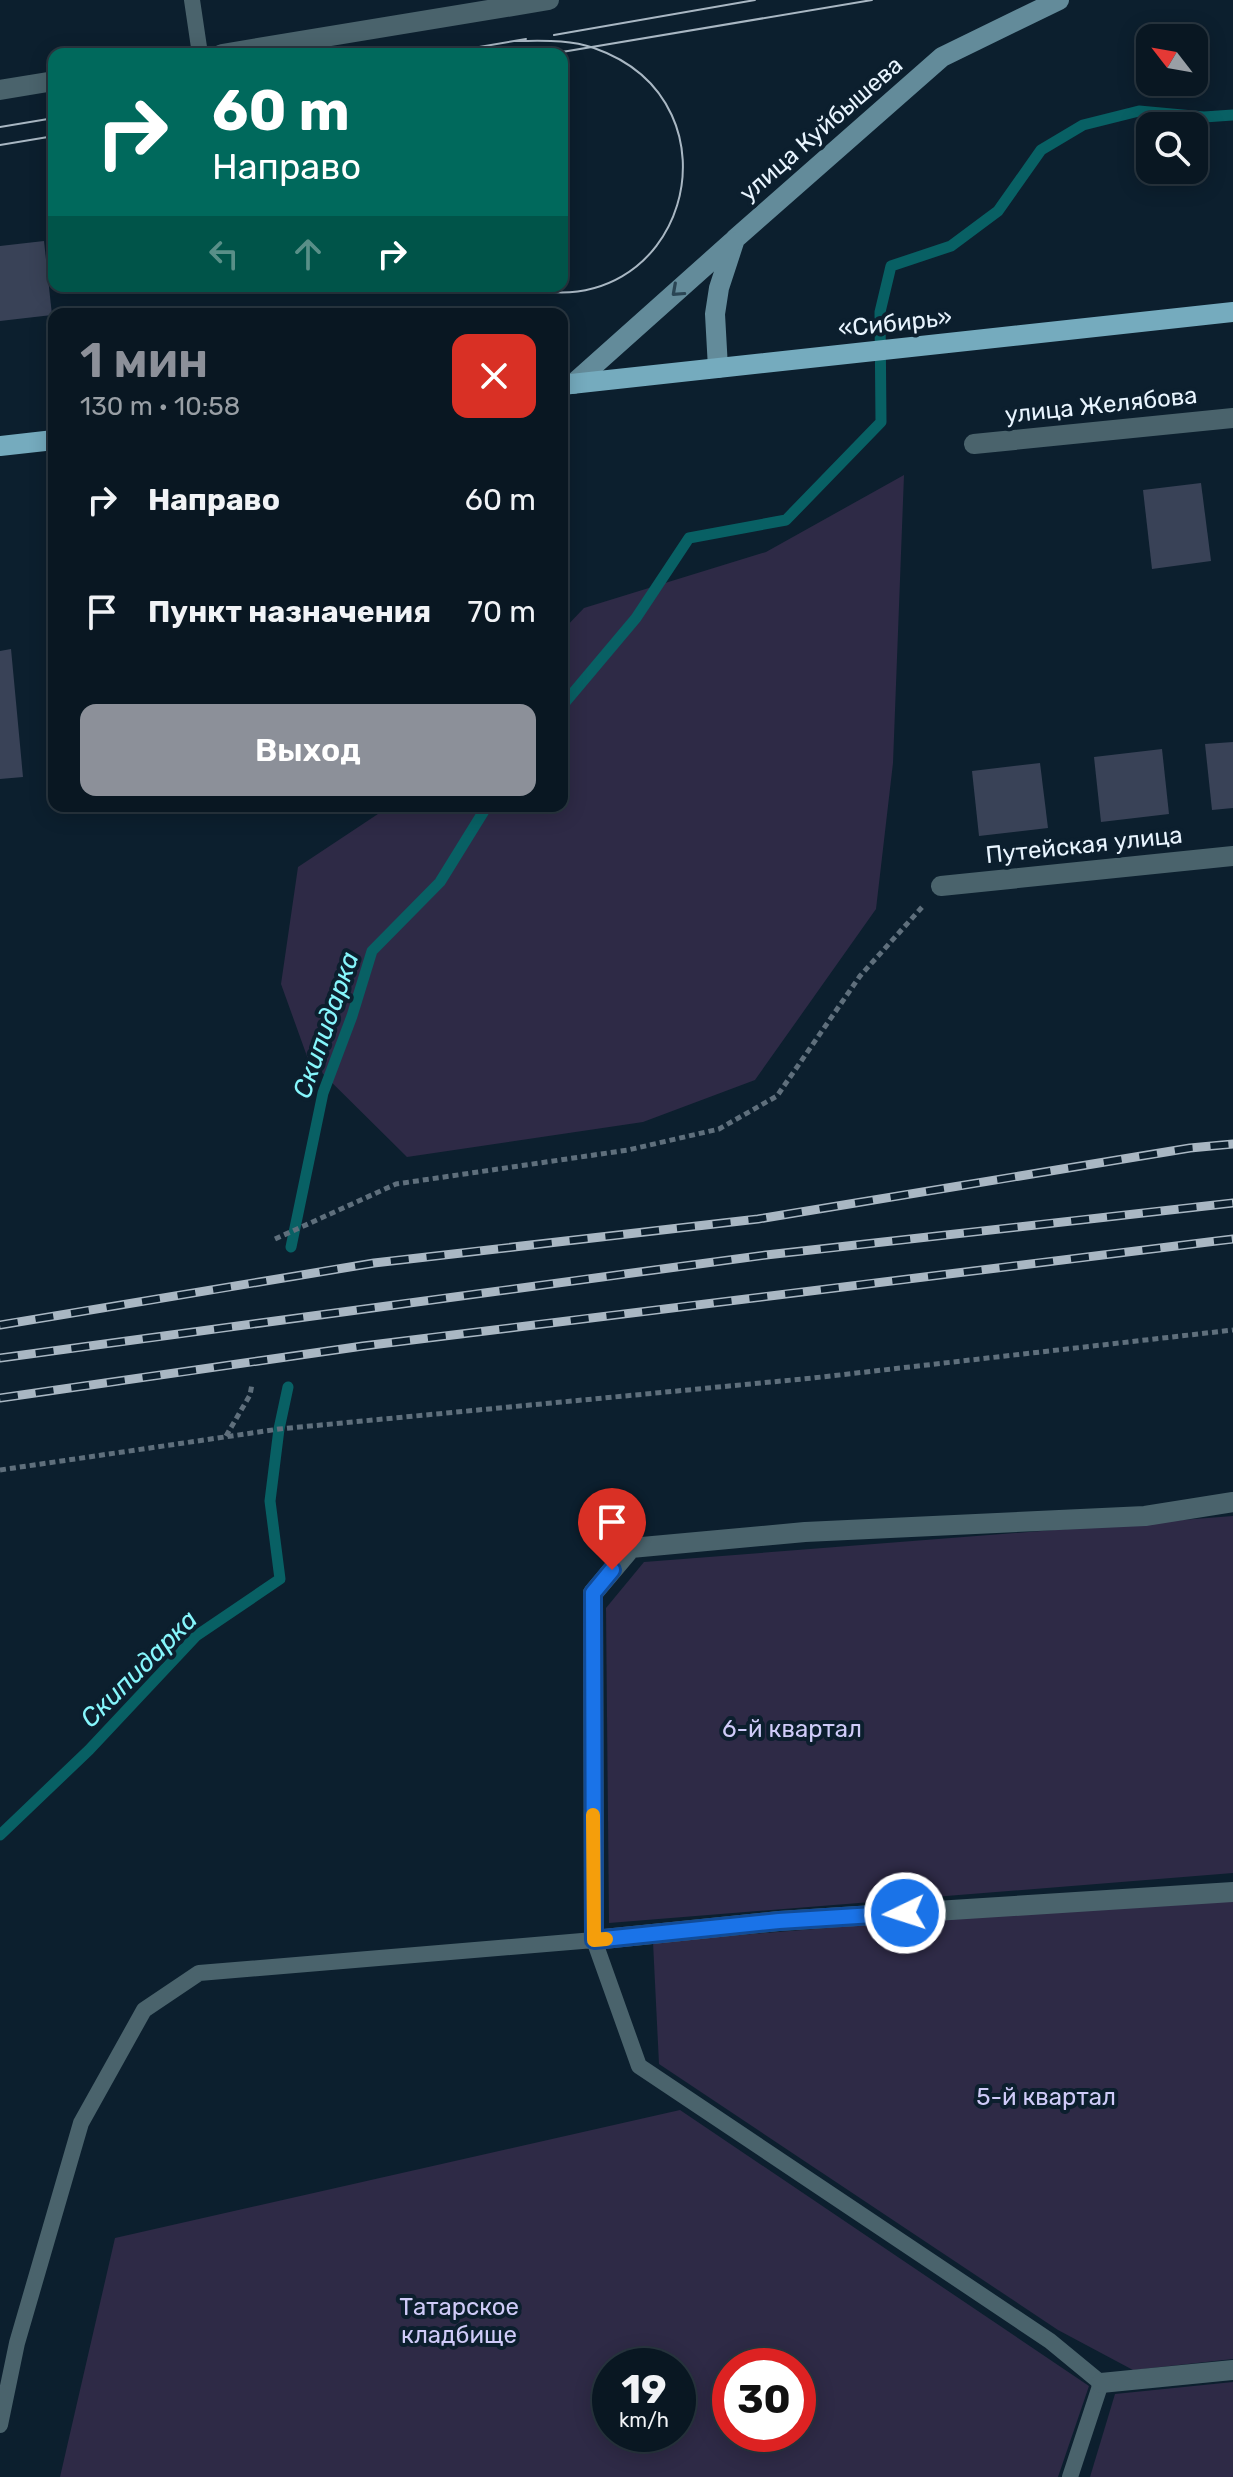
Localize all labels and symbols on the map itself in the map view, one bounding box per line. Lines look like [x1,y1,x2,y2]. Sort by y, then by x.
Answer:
north arrow [1136,24,1208,96]
street label: улица Куйбышева [734,51,908,207]
one-way arrow [671,282,686,296]
street label: «Сибирь» [837,303,953,343]
street label: улица Желябова [1003,381,1199,429]
street label: Путейская улица [984,821,1184,869]
water label: Скипидарка [286,948,366,1102]
pin [578,1488,646,1570]
water label: Скипидарка [74,1604,204,1734]
park label: 6-й квартал [722,1715,862,1743]
position arrow [863,1871,947,1955]
park label: 5-й квартал [976,2083,1116,2111]
park label: Татарское кладбище [399,2293,519,2349]
speed limit sign: 30 [712,2348,816,2452]

